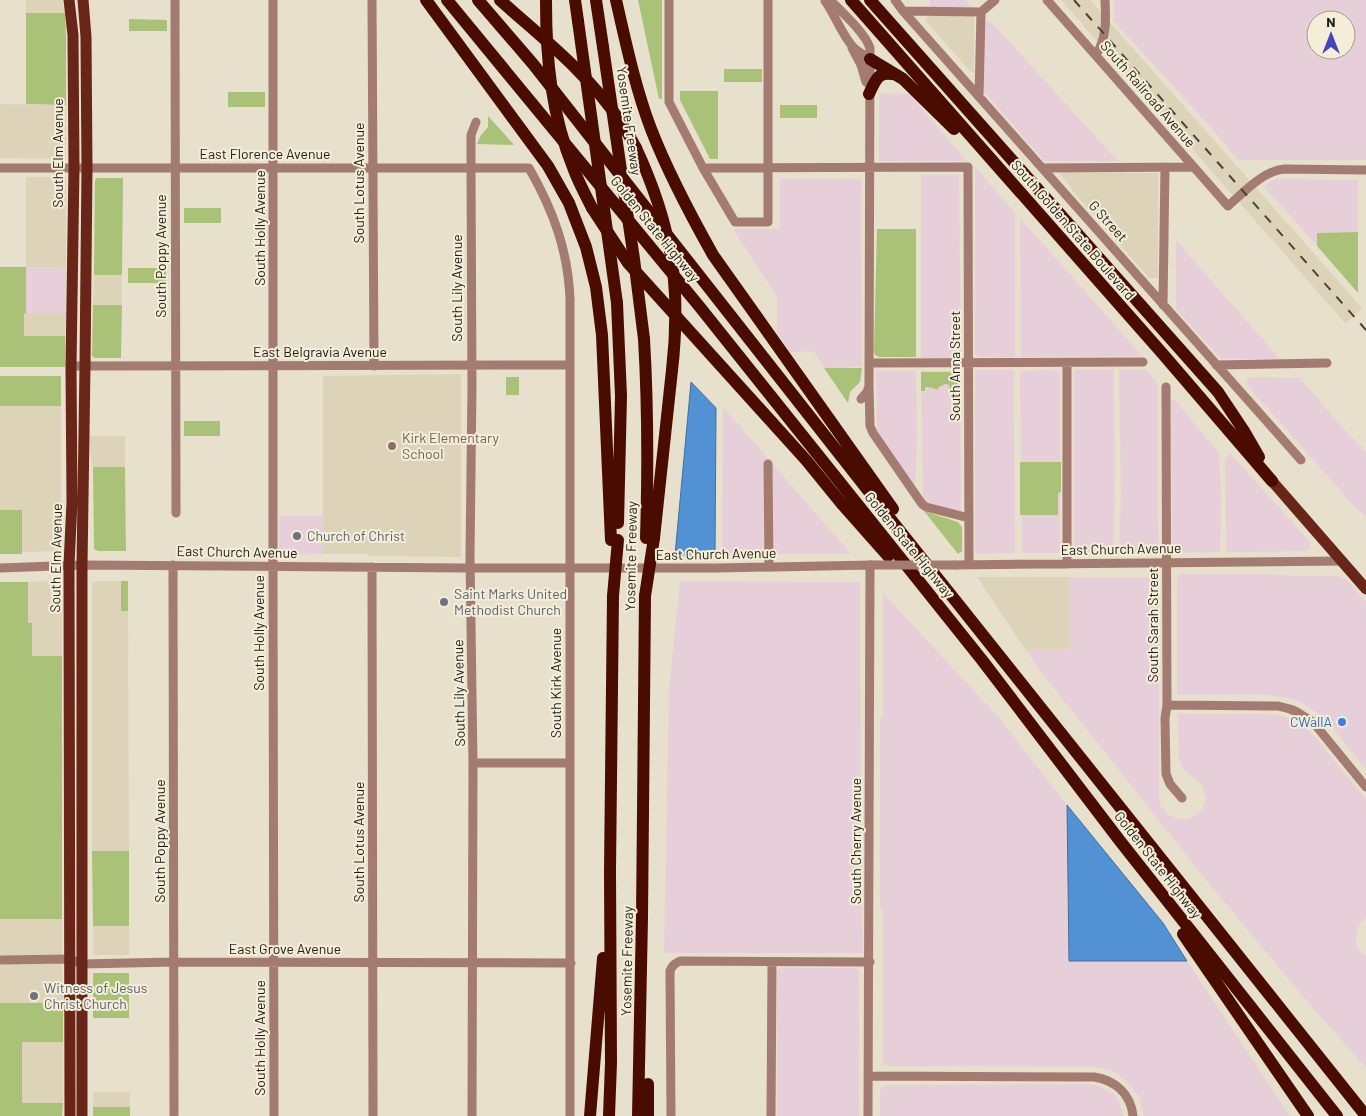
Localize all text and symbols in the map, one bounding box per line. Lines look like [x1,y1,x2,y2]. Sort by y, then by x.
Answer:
north arrow [1306,10,1356,60]
text: N [1326,13,1336,30]
street label: South Railroad Avenue [1097,37,1199,151]
street label: Yosemite Freeway [613,65,646,177]
street label: South Elm Avenue [49,98,66,208]
street label: South Lotus Avenue [350,123,367,243]
street label: East Florence Avenue [200,145,330,162]
street label: South Golden State Boulevard [1008,156,1139,303]
street label: South Holly Avenue [251,170,268,286]
street label: Golden State Highway [607,172,704,286]
street label: South Poppy Avenue [152,194,169,318]
street label: G Street [1085,197,1131,245]
street label: South Lily Avenue [448,234,465,342]
street label: South Anna Street [946,311,963,421]
street label: East Belgravia Avenue [253,343,387,360]
place label: Kirk Elementary School [402,429,499,462]
marker: Kirk Elementary School [386,440,398,452]
street label: Golden State Highway [861,488,958,602]
street label: Yosemite Freeway [621,500,640,611]
street label: South Elm Avenue [46,503,65,613]
place label: Church of Christ [307,527,405,544]
marker: Church of Christ [291,530,303,542]
street label: East Church Avenue [1060,539,1182,558]
street label: East Church Avenue [176,542,298,561]
street label: East Church Avenue [655,544,777,563]
street label: South Sarah Street [1144,568,1161,682]
street label: South Holly Avenue [250,575,267,691]
place label: Saint Marks United Methodist Church [454,585,567,618]
marker: Saint Marks United Methodist Church [438,596,450,608]
street label: South Kirk Avenue [547,628,564,738]
street label: South Lily Avenue [449,639,468,747]
place label: CWallA [1290,713,1332,730]
marker: CWallA [1336,716,1348,728]
street label: South Cherry Avenue [847,778,864,904]
street label: South Poppy Avenue [151,779,168,903]
street label: South Lotus Avenue [350,782,367,902]
street label: Golden State Highway [1111,808,1206,922]
street label: Yosemite Freeway [617,905,636,1016]
street label: East Grove Avenue [229,940,341,957]
place label: Witness of Jesus Christ Church [44,979,148,1012]
street label: South Holly Avenue [251,980,268,1096]
marker: Witness of Jesus Christ Church [28,990,40,1002]

